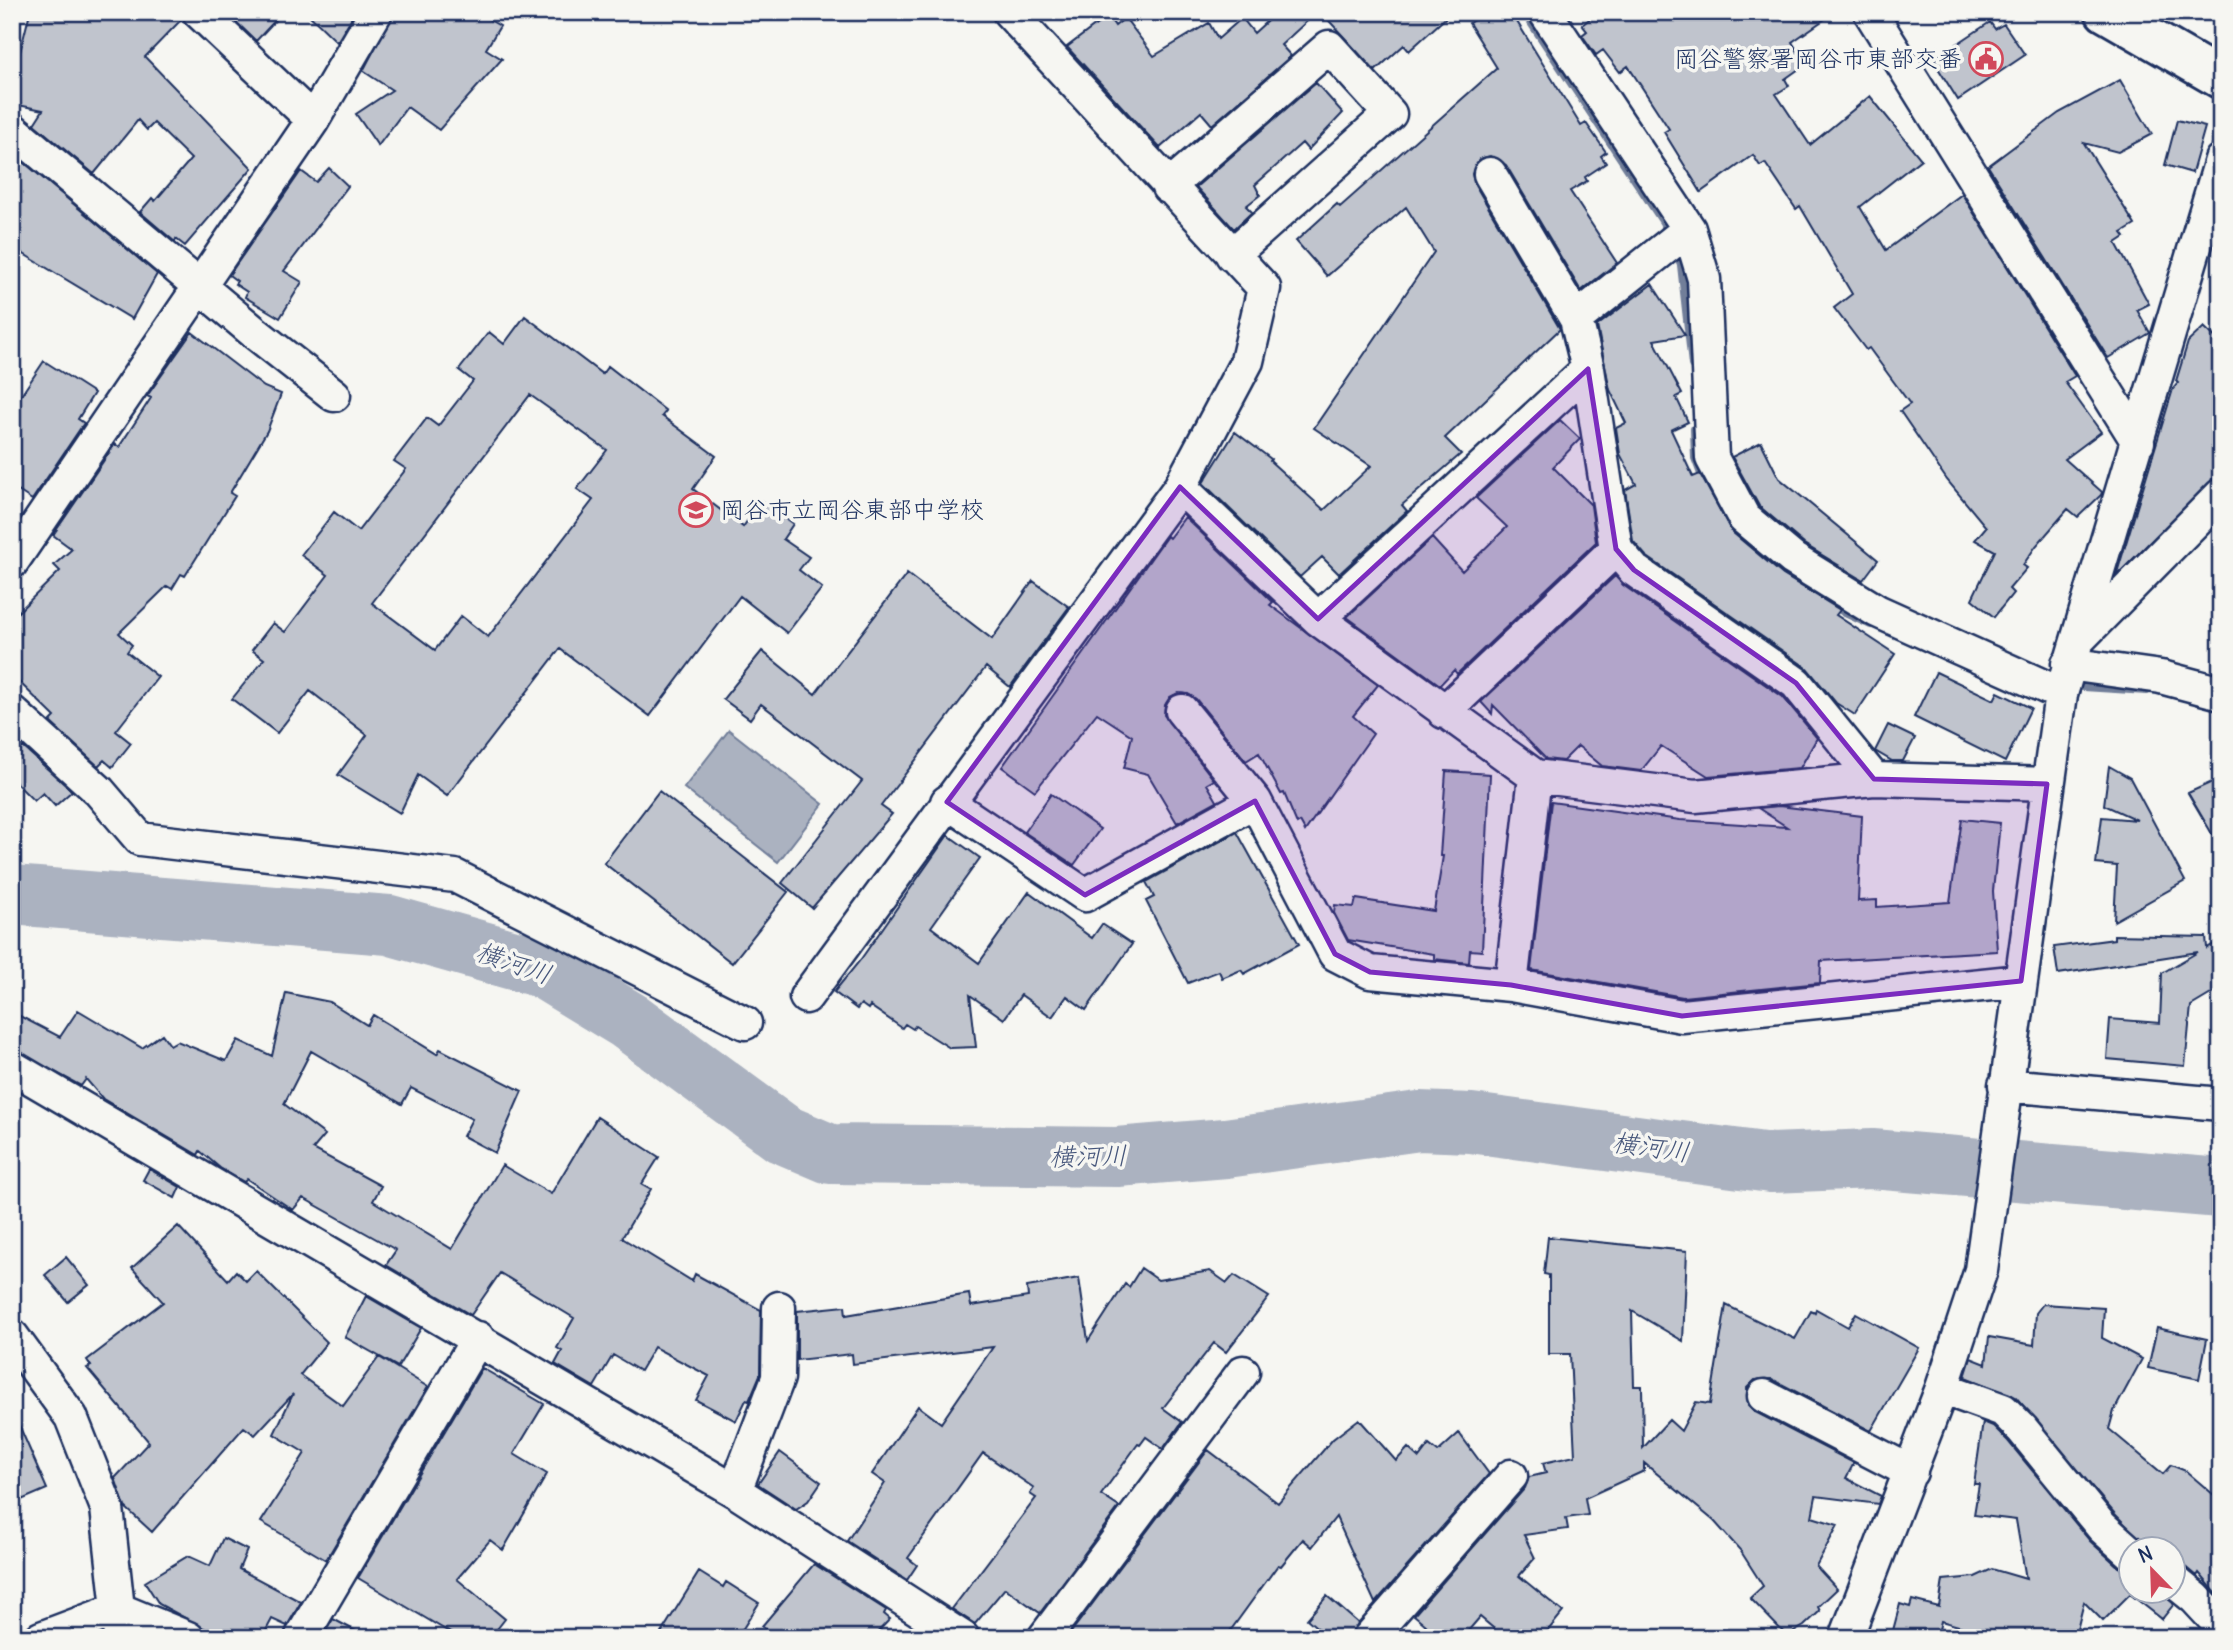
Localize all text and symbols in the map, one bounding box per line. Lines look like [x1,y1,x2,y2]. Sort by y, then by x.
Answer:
public building icon: 岡谷警察署岡谷市東部交番 [1967,40,2005,78]
place label: 岡谷警察署岡谷市東部交番 [1674,43,1962,73]
school or university icon: 岡谷市立岡谷東部中学校 [677,491,715,529]
place label: 岡谷市立岡谷東部中学校 [720,494,984,524]
water label: 横河川 [472,934,556,991]
water label: 横河川 [1610,1125,1692,1168]
water label: 横河川 [1049,1138,1127,1173]
north arrow [2118,1534,2188,1604]
text: N [2135,1541,2156,1568]

